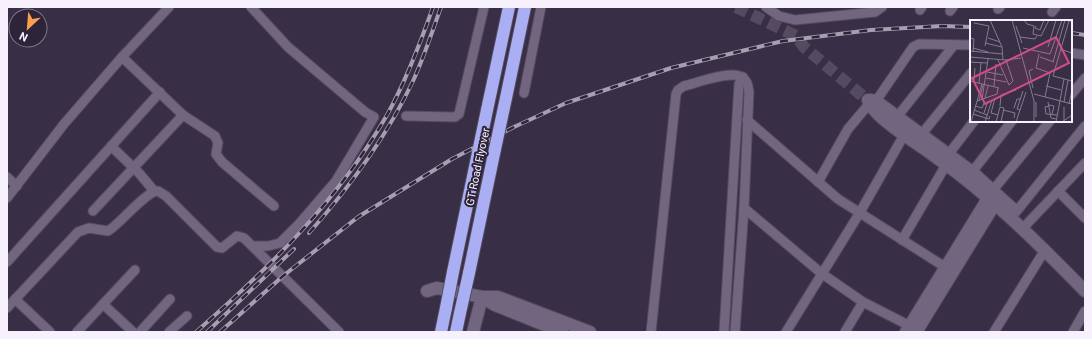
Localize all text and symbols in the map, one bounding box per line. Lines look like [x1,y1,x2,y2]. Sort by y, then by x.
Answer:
north arrow [8,8,48,48]
inset map [970,20,1072,122]
text: N [17,29,30,44]
street label: GT Road Flyover [463,127,493,207]

